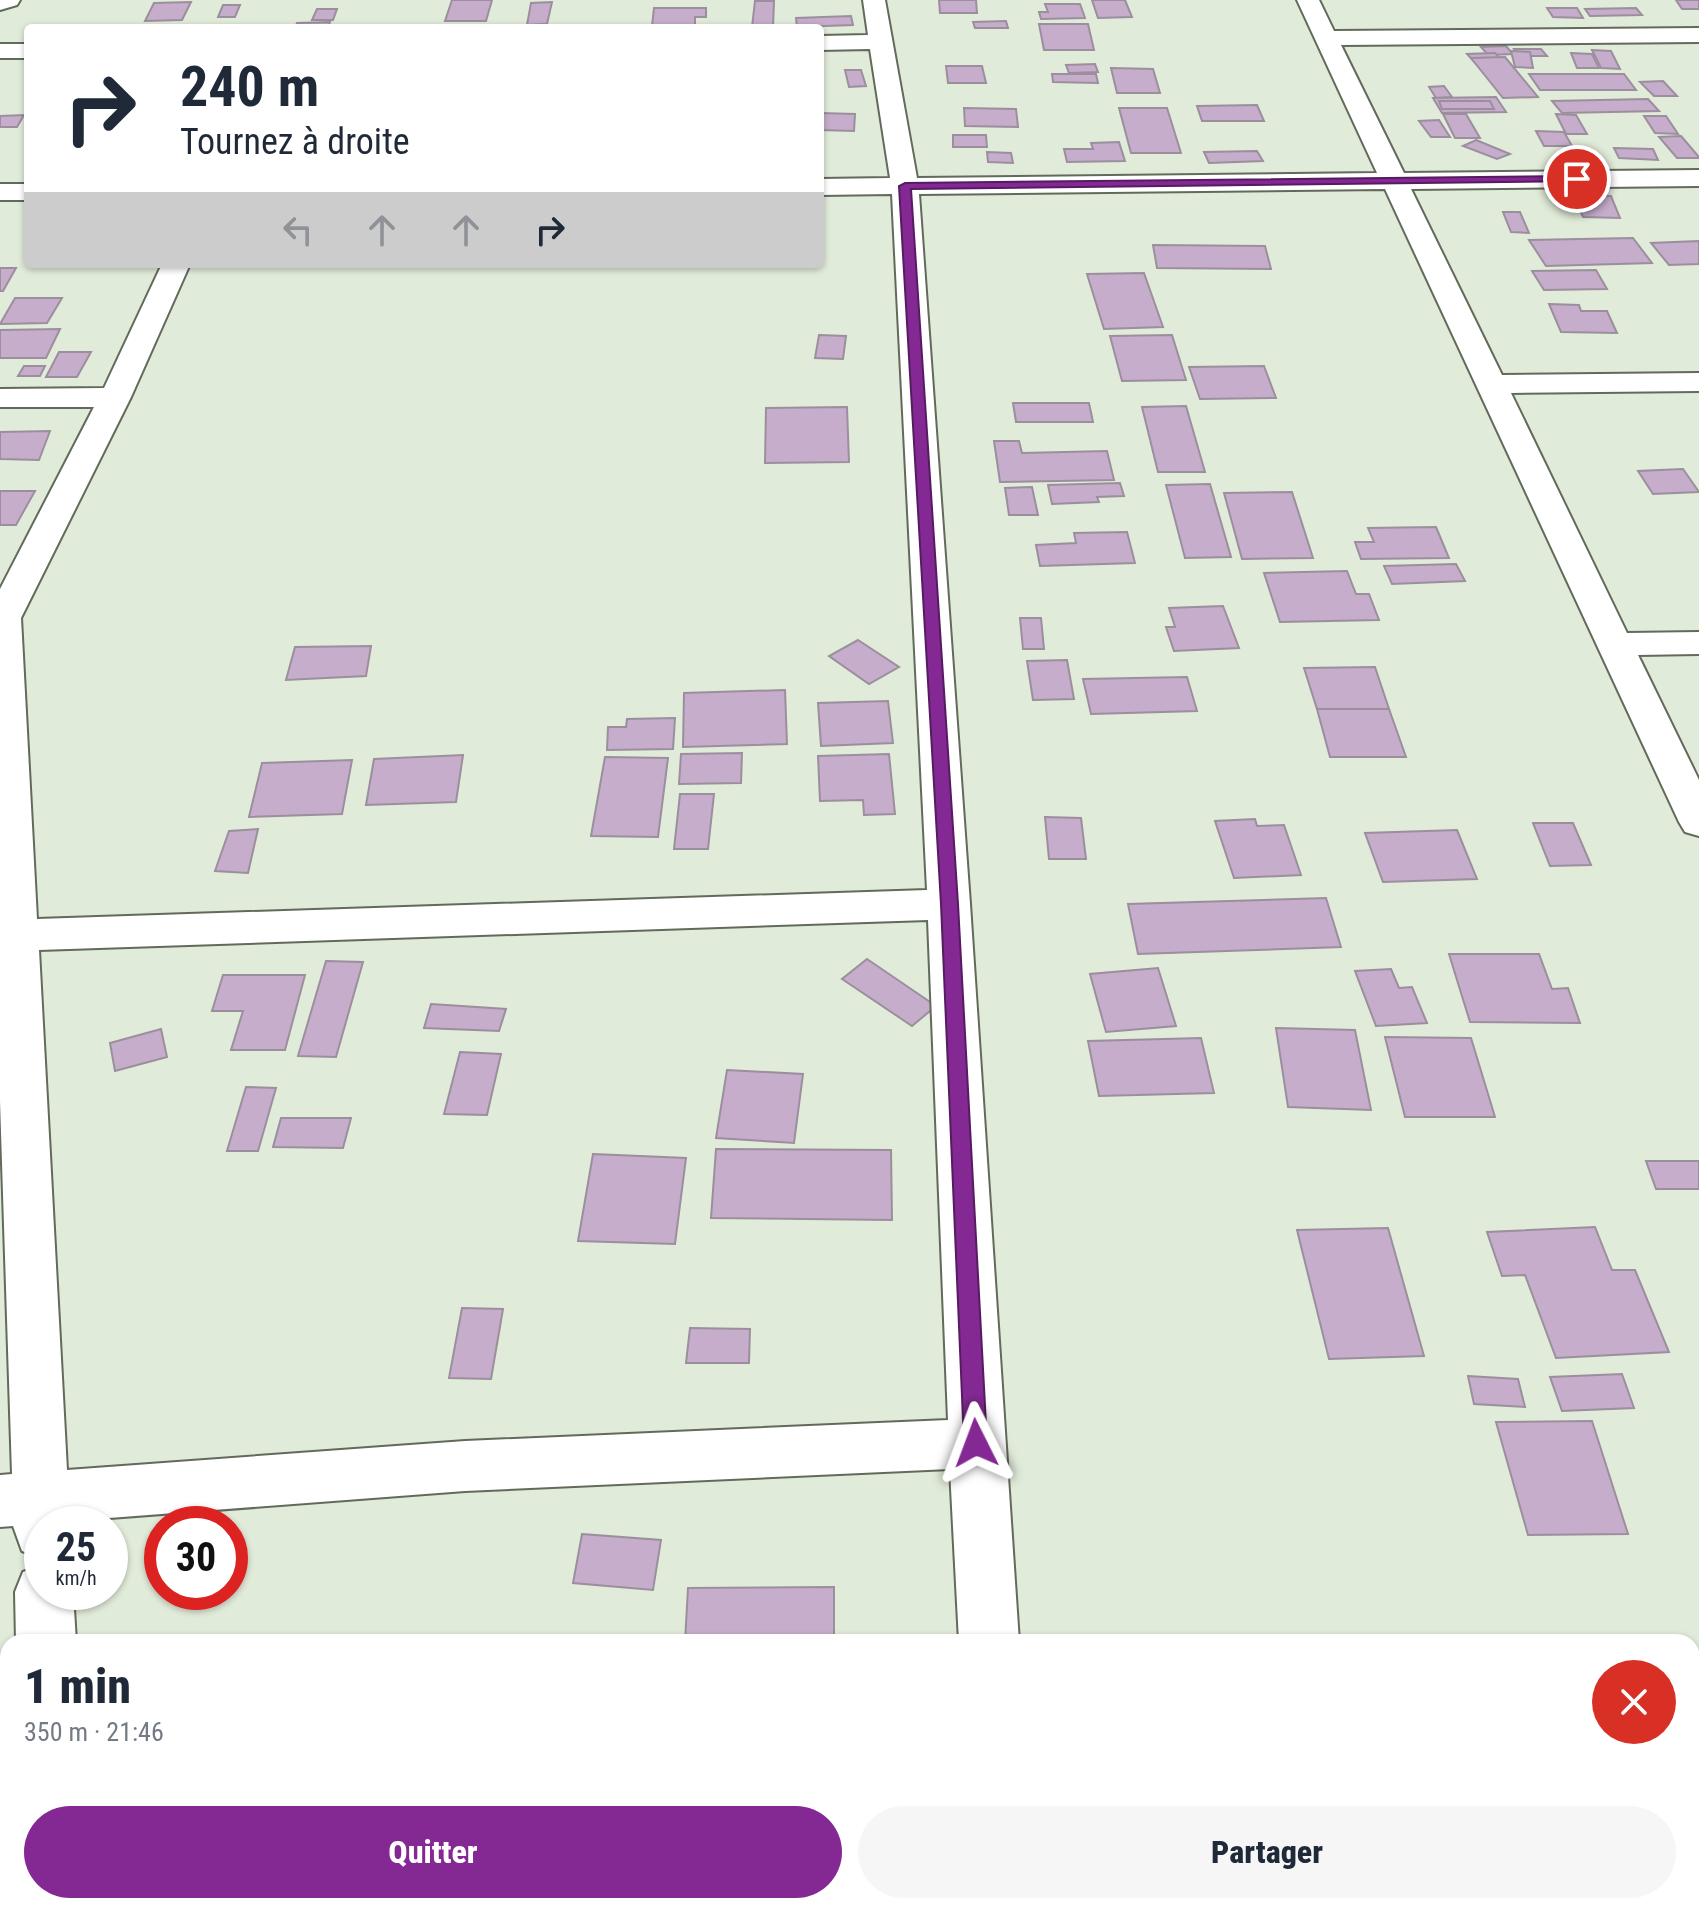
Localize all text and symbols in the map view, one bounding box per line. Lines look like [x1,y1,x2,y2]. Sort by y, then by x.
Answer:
text: 240 m [180,54,319,120]
icon: right [48,56,152,160]
text: Tournez à droite [180,121,410,163]
pin [1543,145,1611,213]
icon: arrive [1555,157,1599,201]
icon: left [276,208,320,252]
icon: ahead [360,208,404,252]
icon: ahead [444,208,488,252]
icon: right [528,208,572,252]
position arrow [934,1401,1018,1485]
speed limit sign: 30 [144,1506,248,1610]
text: 25 [56,1524,96,1571]
text: km/h [55,1566,97,1590]
text: 1 min [24,1658,131,1715]
button: close [1592,1660,1676,1744]
text: 350 m · 21:46 [24,1717,164,1747]
button: Quitter [24,1806,842,1898]
button: Partager [858,1806,1676,1898]

